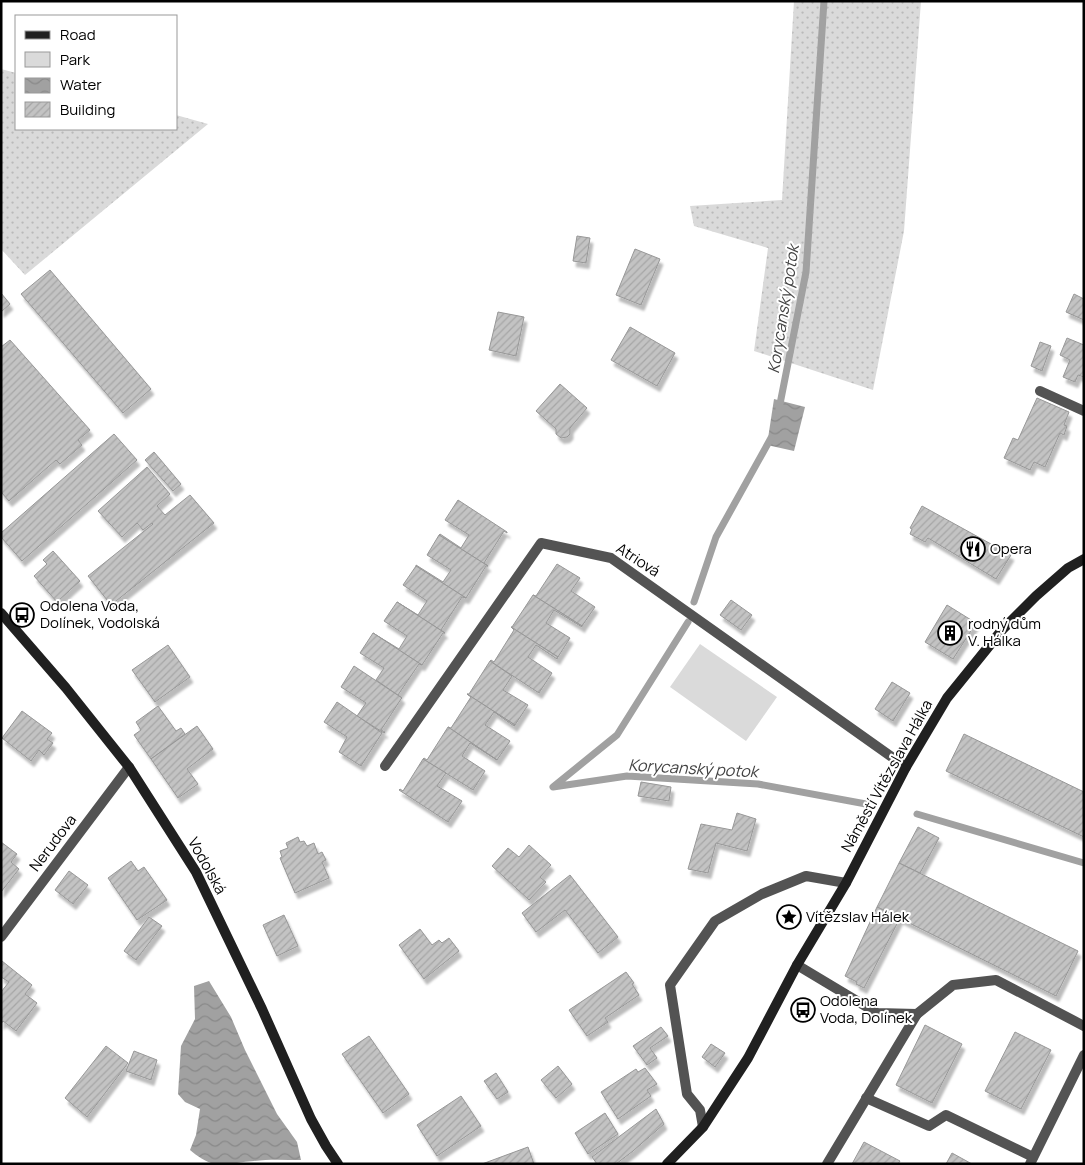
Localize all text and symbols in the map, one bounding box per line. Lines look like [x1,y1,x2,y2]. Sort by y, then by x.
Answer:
legend [15,15,178,130]
text: Road [60,24,96,45]
text: Park [60,49,90,70]
text: Water [60,74,102,95]
text: Building [60,99,115,120]
water label: Korycanský potok [762,241,804,375]
restaurant icon: Opera [960,536,986,562]
street label: Atriová [612,538,664,582]
place label: Opera [990,538,1032,559]
place label: Odolena Voda, Dolínek, Vodolská [40,595,160,633]
bus stop icon: Odolena Voda, Dolínek, Vodolská [9,602,35,628]
place label: rodný dům V. Hálka [968,613,1041,651]
building icon: rodný dům V. Hálka [937,620,963,646]
street label: Náměstí Vítězslava Hálka [836,696,937,856]
water label: Korycanský potok [628,754,760,782]
street label: Nerudova [24,810,81,876]
street label: Vodolská [183,834,232,898]
place icon: Vítězslav Hálek [776,904,802,930]
place label: Vítězslav Hálek [806,906,910,927]
place label: Odolena Voda, Dolínek [820,990,913,1028]
bus stop icon: Odolena Voda, Dolínek [790,997,816,1023]

